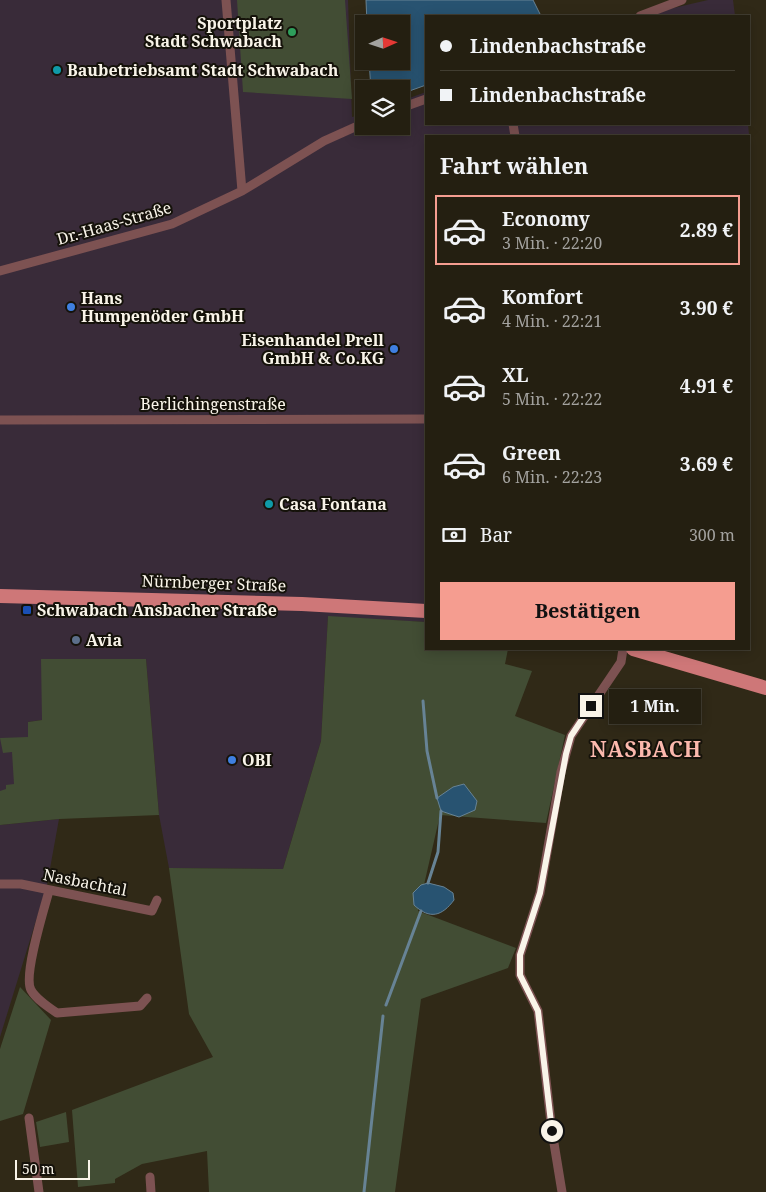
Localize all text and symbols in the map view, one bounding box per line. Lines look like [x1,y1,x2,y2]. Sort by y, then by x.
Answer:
place label: Sportplatz Stadt Schwabach [145,12,282,52]
north arrow [355,15,410,70]
map controls [355,15,410,135]
marker: Sportplatz Stadt Schwabach [286,26,298,38]
text: Lindenbachstraße [470,33,646,59]
place label: Baubetriebsamt Stadt Schwabach [67,59,339,81]
marker: Baubetriebsamt Stadt Schwabach [51,64,63,76]
button: layers [355,80,410,135]
text: Lindenbachstraße [470,82,646,108]
text: Fahrt wählen [440,150,589,180]
street label: Dr.-Haas-Straße [54,196,174,250]
text: Economy [502,206,590,232]
icon: car [442,208,487,253]
text: 2.89 € [680,217,733,243]
text: 3 Min. · 22:20 [502,232,602,254]
text: Komfort [502,284,583,310]
icon: car [442,286,487,331]
place label: Hans Humpenöder GmbH [81,287,244,327]
text: 3.90 € [680,295,733,321]
marker: Hans Humpenöder GmbH [65,301,77,313]
text: 4 Min. · 22:21 [502,310,602,332]
place label: Eisenhandel Prell GmbH & Co.KG [241,329,384,369]
marker: Eisenhandel Prell GmbH & Co.KG [388,343,400,355]
text: XL [502,362,528,388]
icon: car [442,364,487,409]
text: 4.91 € [680,373,733,399]
text: 5 Min. · 22:22 [502,388,602,410]
street label: Berlichingenstraße [140,393,286,415]
text: Green [502,440,561,466]
icon: car [442,442,487,487]
text: 3.69 € [680,451,733,477]
text: 6 Min. · 22:23 [502,466,602,488]
place label: Casa Fontana [279,493,387,515]
marker: Casa Fontana [263,498,275,510]
icon: cash [440,521,468,549]
text: Bar [480,522,512,548]
text: 300 m [689,524,735,546]
street label: Nürnberger Straße [141,569,287,597]
button: Bestätigen [440,582,735,640]
place label: Schwabach Ansbacher Straße [37,599,277,621]
marker: Schwabach Ansbacher Straße [21,604,33,616]
place label: Avia [86,629,122,651]
marker: Avia [70,634,82,646]
callout: 1 Min. [608,688,701,724]
route end [580,695,602,717]
text: 1 Min. [630,695,680,717]
district label: NASBACH [590,735,702,763]
place label: OBI [242,749,272,771]
marker: OBI [226,754,238,766]
street label: Nasbachtal [41,863,129,901]
route start [541,1120,563,1142]
scale bar [15,1157,90,1180]
text: 50 m [22,1159,55,1178]

